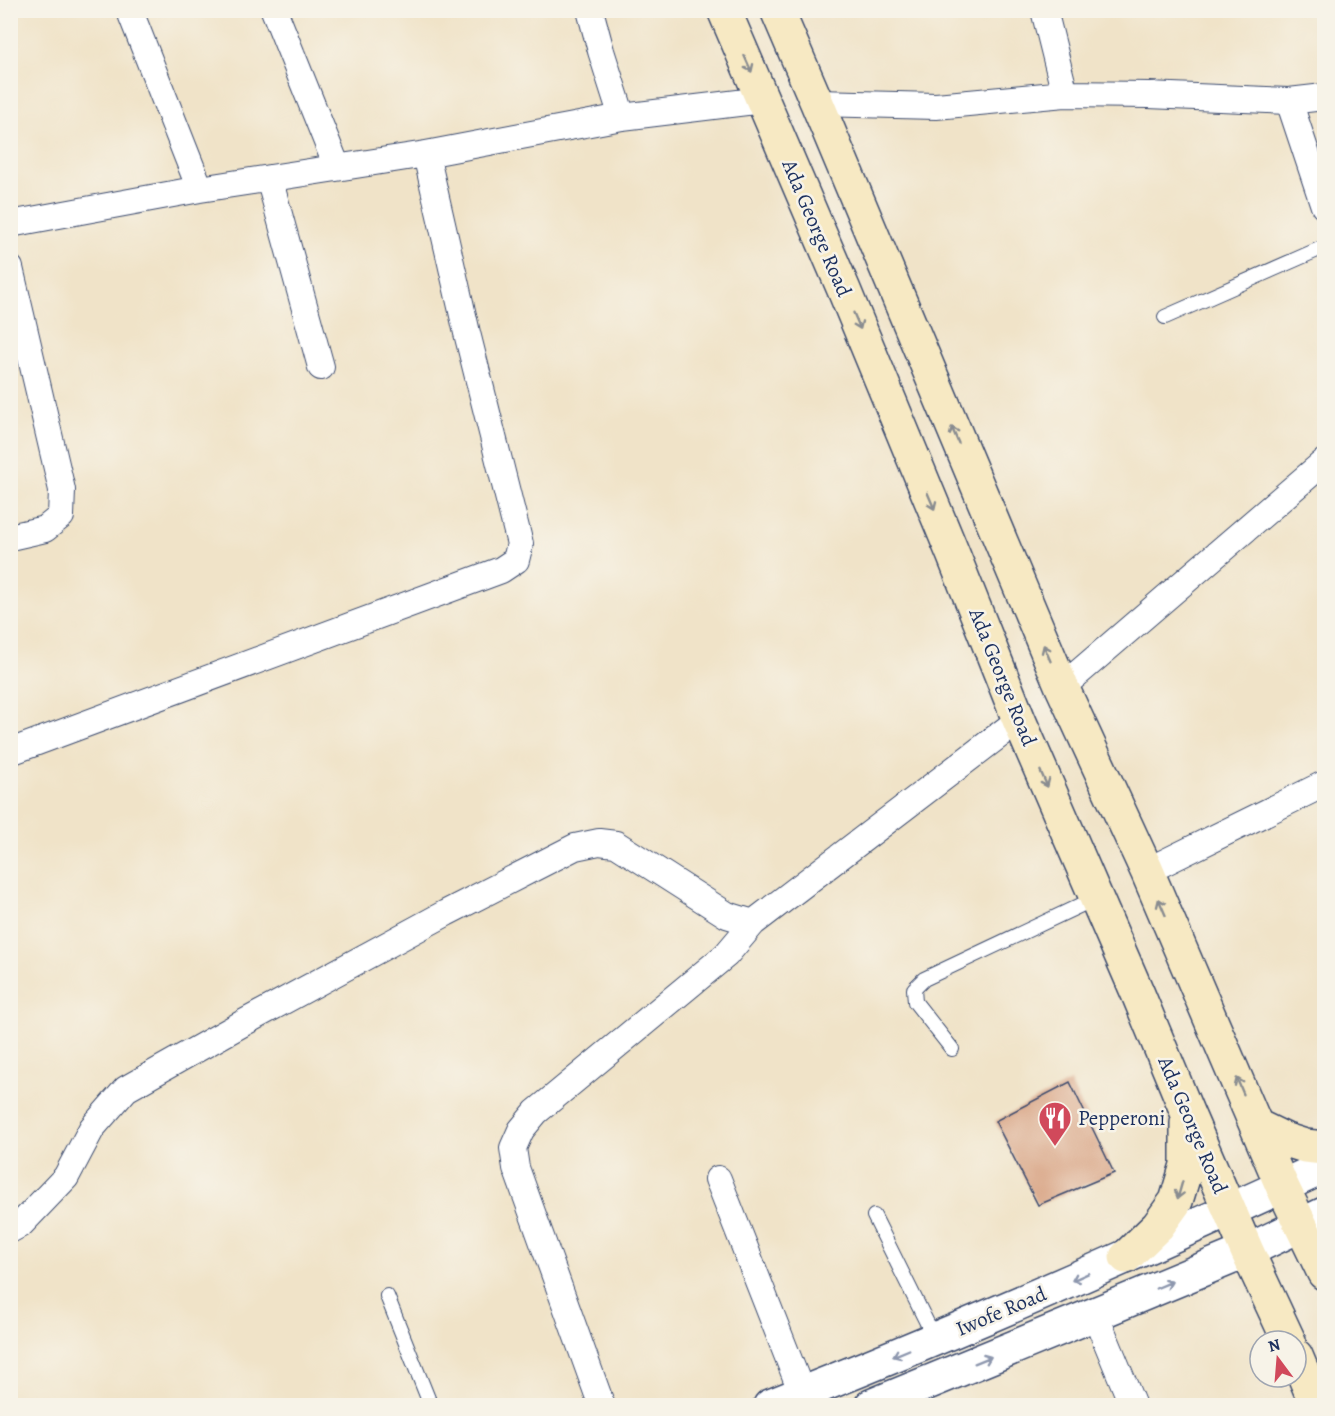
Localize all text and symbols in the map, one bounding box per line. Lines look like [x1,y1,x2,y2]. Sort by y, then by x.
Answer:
one-way arrow [743,55,754,73]
street label: Ada George Road [775,154,859,302]
one-way arrow [852,311,863,330]
one-way arrow [949,426,960,445]
one-way arrow [927,492,938,510]
street label: Ada George Road [962,603,1044,751]
one-way arrow [1041,645,1052,663]
one-way arrow [1039,769,1051,787]
one-way arrow [1156,899,1168,917]
street label: Ada George Road [1151,1051,1235,1199]
one-way arrow [1234,1078,1245,1096]
restaurant icon: Pepperoni [1037,1100,1073,1147]
place label: Pepperoni [1078,1104,1165,1132]
one-way arrow [1174,1180,1185,1199]
one-way arrow [1072,1272,1090,1283]
street label: Iwofe Road [951,1279,1051,1343]
one-way arrow [1154,1279,1172,1291]
north arrow [1248,1329,1308,1389]
text: N [1266,1333,1283,1358]
one-way arrow [892,1348,910,1359]
one-way arrow [974,1354,992,1365]

